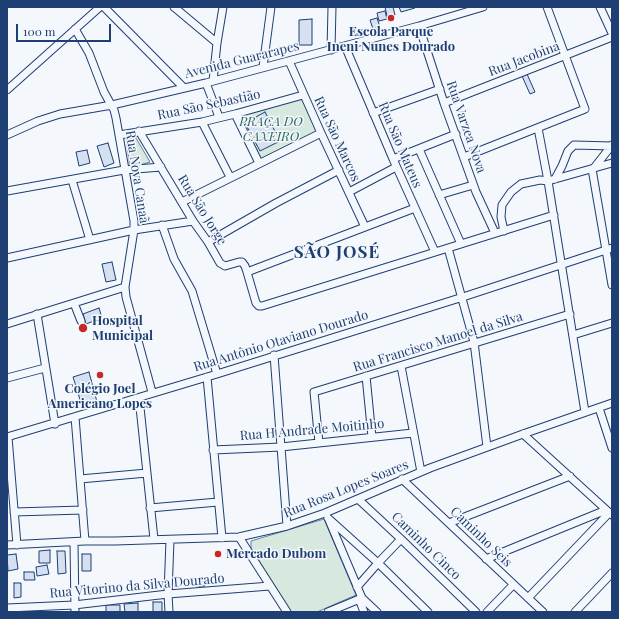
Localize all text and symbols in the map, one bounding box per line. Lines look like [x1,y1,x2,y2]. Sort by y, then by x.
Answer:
marker: Escola Parque Ineni Nunes Dourado [386,13,396,23]
scale bar [18,16,113,42]
text: 100 m [23,23,55,39]
place label: Escola Parque Ineni Nunes Dourado [327,24,455,55]
street label: Avenida Guararapes [183,38,301,82]
street label: Rua Jacobina [486,38,562,80]
street label: Rua Varzea Nova [443,79,489,175]
street label: Rua São Sebastião [156,86,262,124]
street label: Rua São Marcos [310,94,364,184]
street label: Rua São Mateus [375,100,425,190]
park label: PRAÇA DO CAXEIRO [239,114,303,145]
street label: Rua Nova Canaã [122,129,152,225]
street label: Rua São Jorge [174,172,230,248]
district label: SÃO JOSÉ [294,243,380,263]
street label: Rua Antônio Otaviano Dourado [192,307,370,375]
street label: Rua Francisco Manoel da Silva [351,309,525,375]
place label: Hospital Municipal [92,313,153,344]
marker: Hospital Municipal [77,322,89,334]
marker: Colégio Joel Americano Lopes [95,370,105,380]
place label: Colégio Joel Americano Lopes [48,381,152,412]
street label: Rua H Andrade Moitinho [239,416,385,444]
street label: Rua Rosa Lopes Soares [281,457,411,521]
street label: Caminho Seis [447,504,515,570]
street label: Caminho Cinco [388,509,464,583]
place label: Mercado Dubom [226,546,326,562]
marker: Mercado Dubom [213,549,223,559]
street label: Rua Vitorino da Silva Dourado [49,571,225,601]

